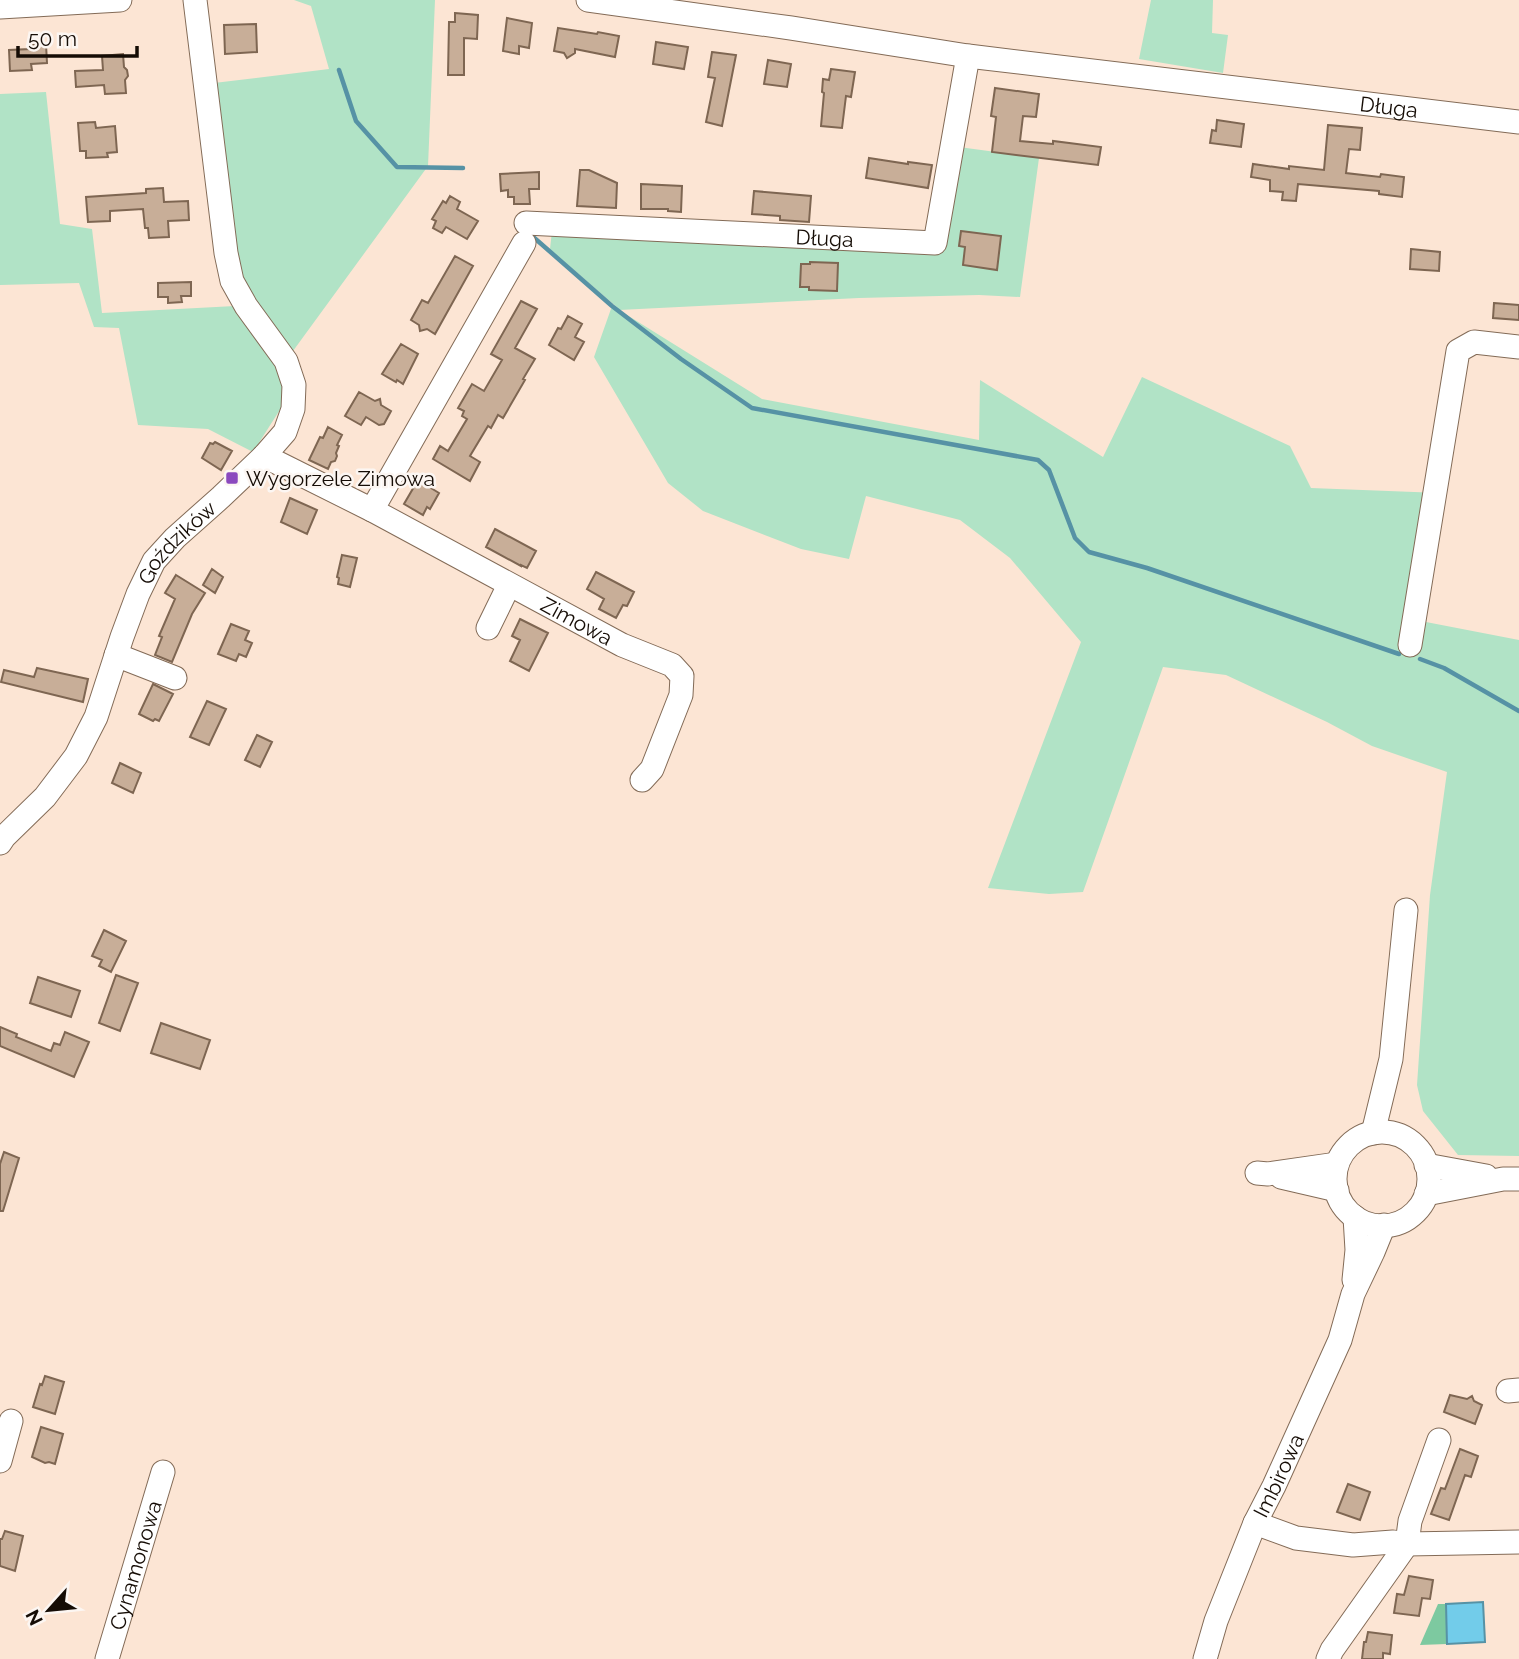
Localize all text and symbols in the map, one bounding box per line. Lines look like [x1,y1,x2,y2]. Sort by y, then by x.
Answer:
scale bar [18,14,136,58]
text: 50 m [28,26,77,51]
street label: Długa [1359,91,1419,122]
street label: Długa [795,224,854,252]
place label: Wygorzele Zimowa [246,466,435,491]
marker: Wygorzele Zimowa [224,470,240,486]
street label: Goździków [132,495,221,588]
street label: Zimowa [537,591,617,650]
street label: Imbirowa [1248,1430,1309,1521]
street label: Cynamonowa [104,1497,166,1633]
north arrow [14,1575,84,1645]
text: N [21,1606,47,1629]

